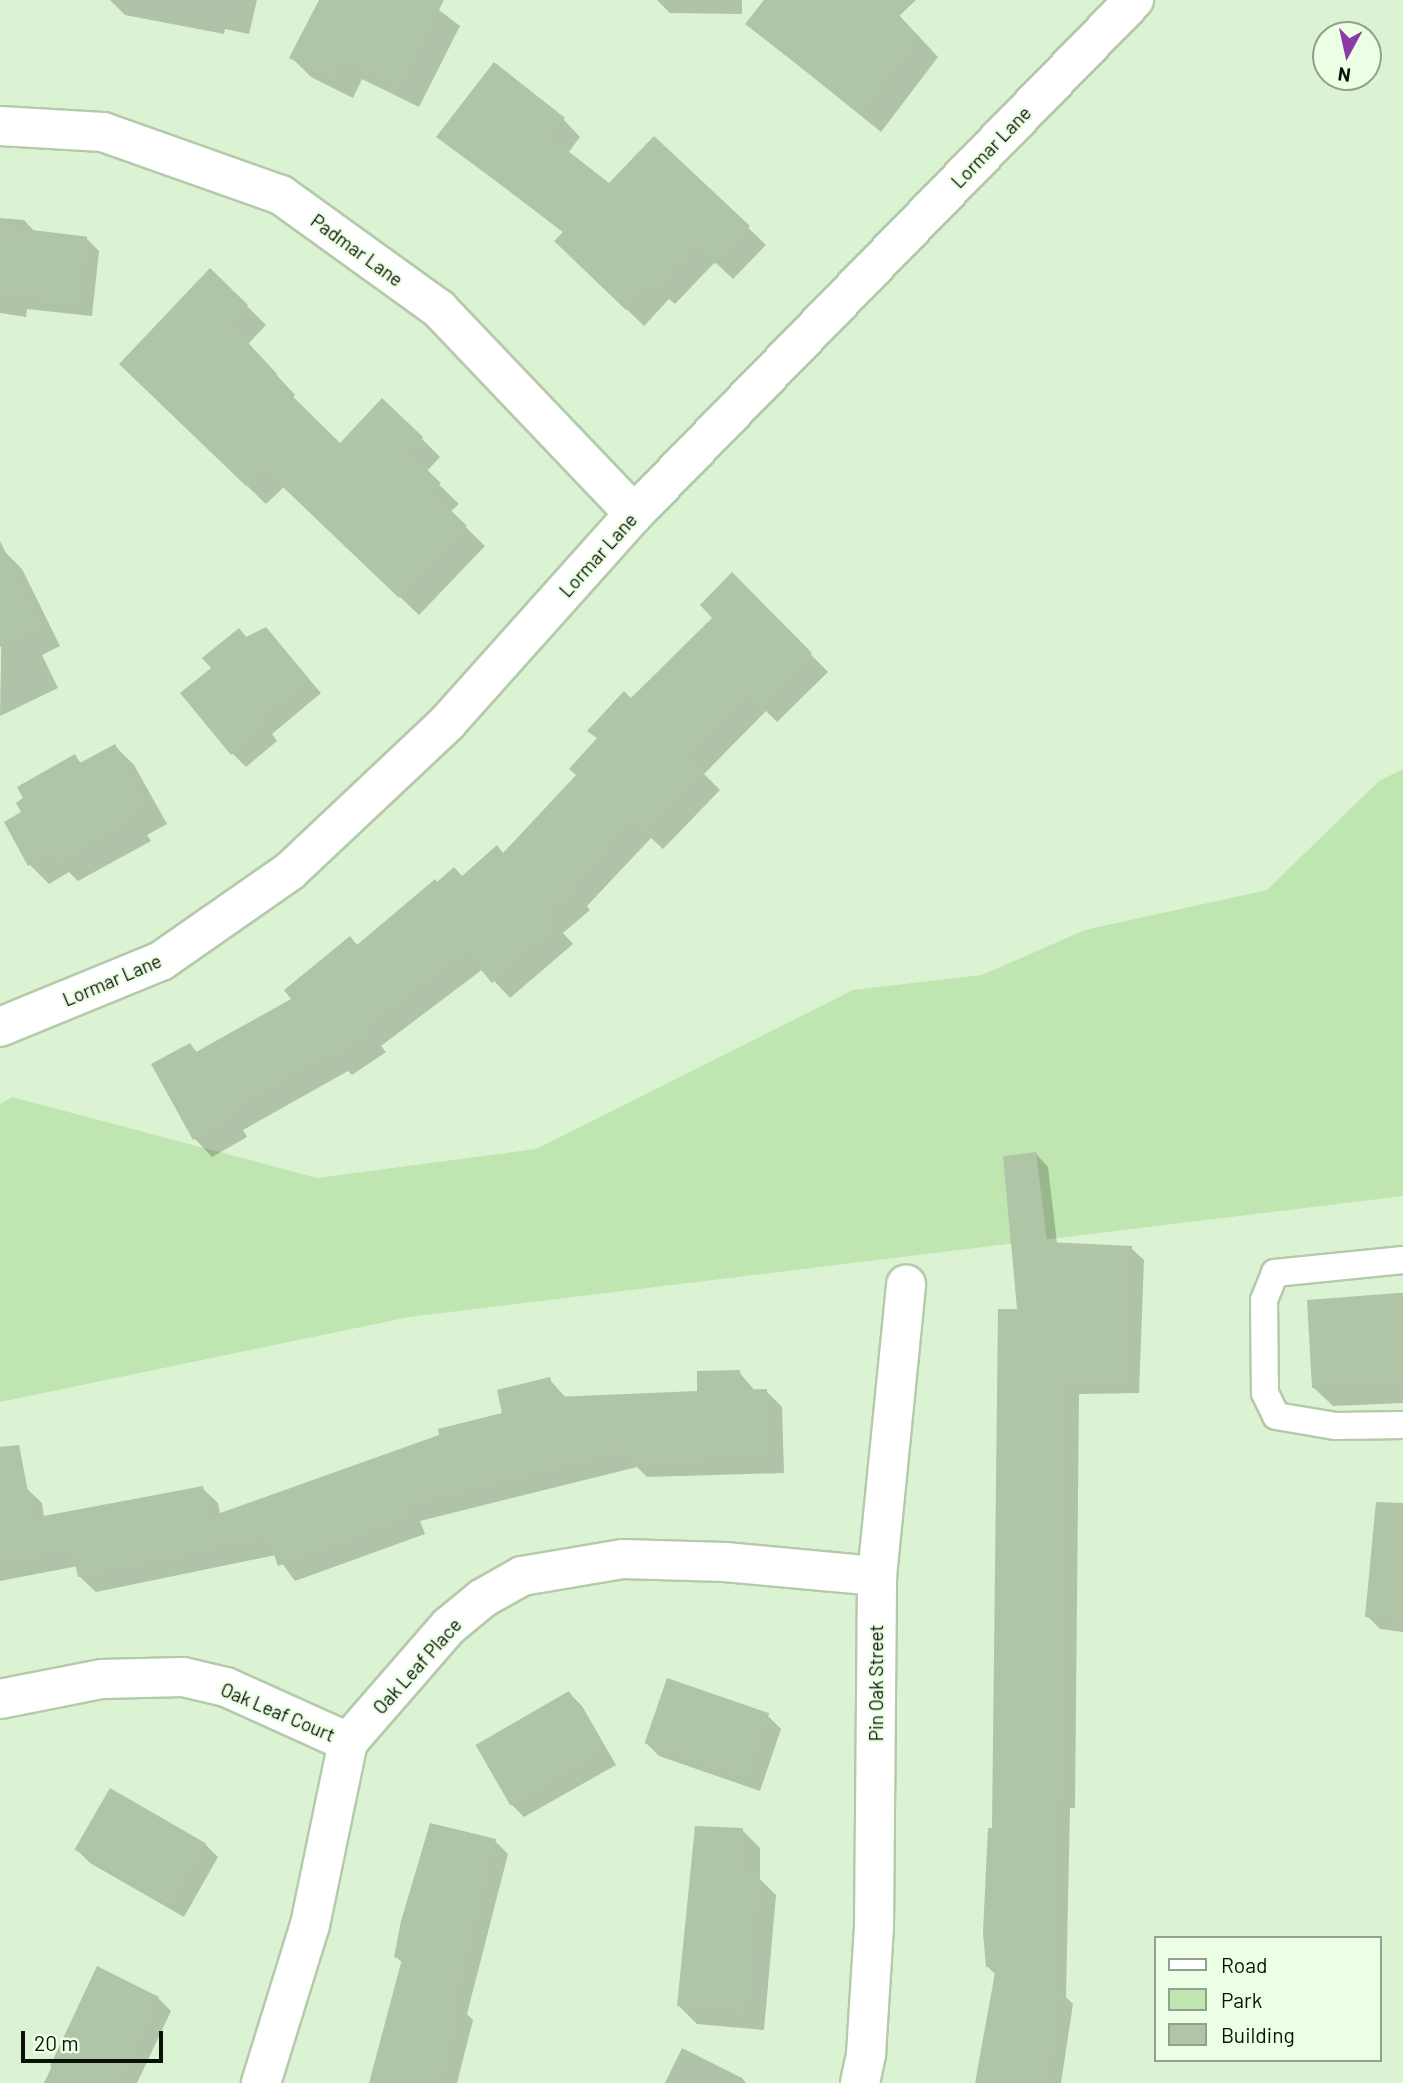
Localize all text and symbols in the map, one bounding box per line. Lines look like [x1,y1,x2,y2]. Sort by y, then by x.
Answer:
north arrow [1312,21,1382,91]
text: N [1336,63,1352,88]
street label: Lormar Lane [946,101,1036,193]
street label: Padmar Lane [307,209,407,291]
street label: Lormar Lane [554,508,642,602]
street label: Lormar Lane [59,949,165,1011]
street label: Oak Leaf Place [368,1613,466,1719]
street label: Pin Oak Street [865,1625,887,1741]
street label: Oak Leaf Court [217,1678,339,1746]
legend [1154,1936,1382,2062]
text: Road [1221,1952,1267,1977]
text: Park [1221,1987,1262,2012]
scale bar [24,2016,166,2060]
text: Building [1221,2022,1295,2047]
text: 20 m [34,2030,79,2055]

